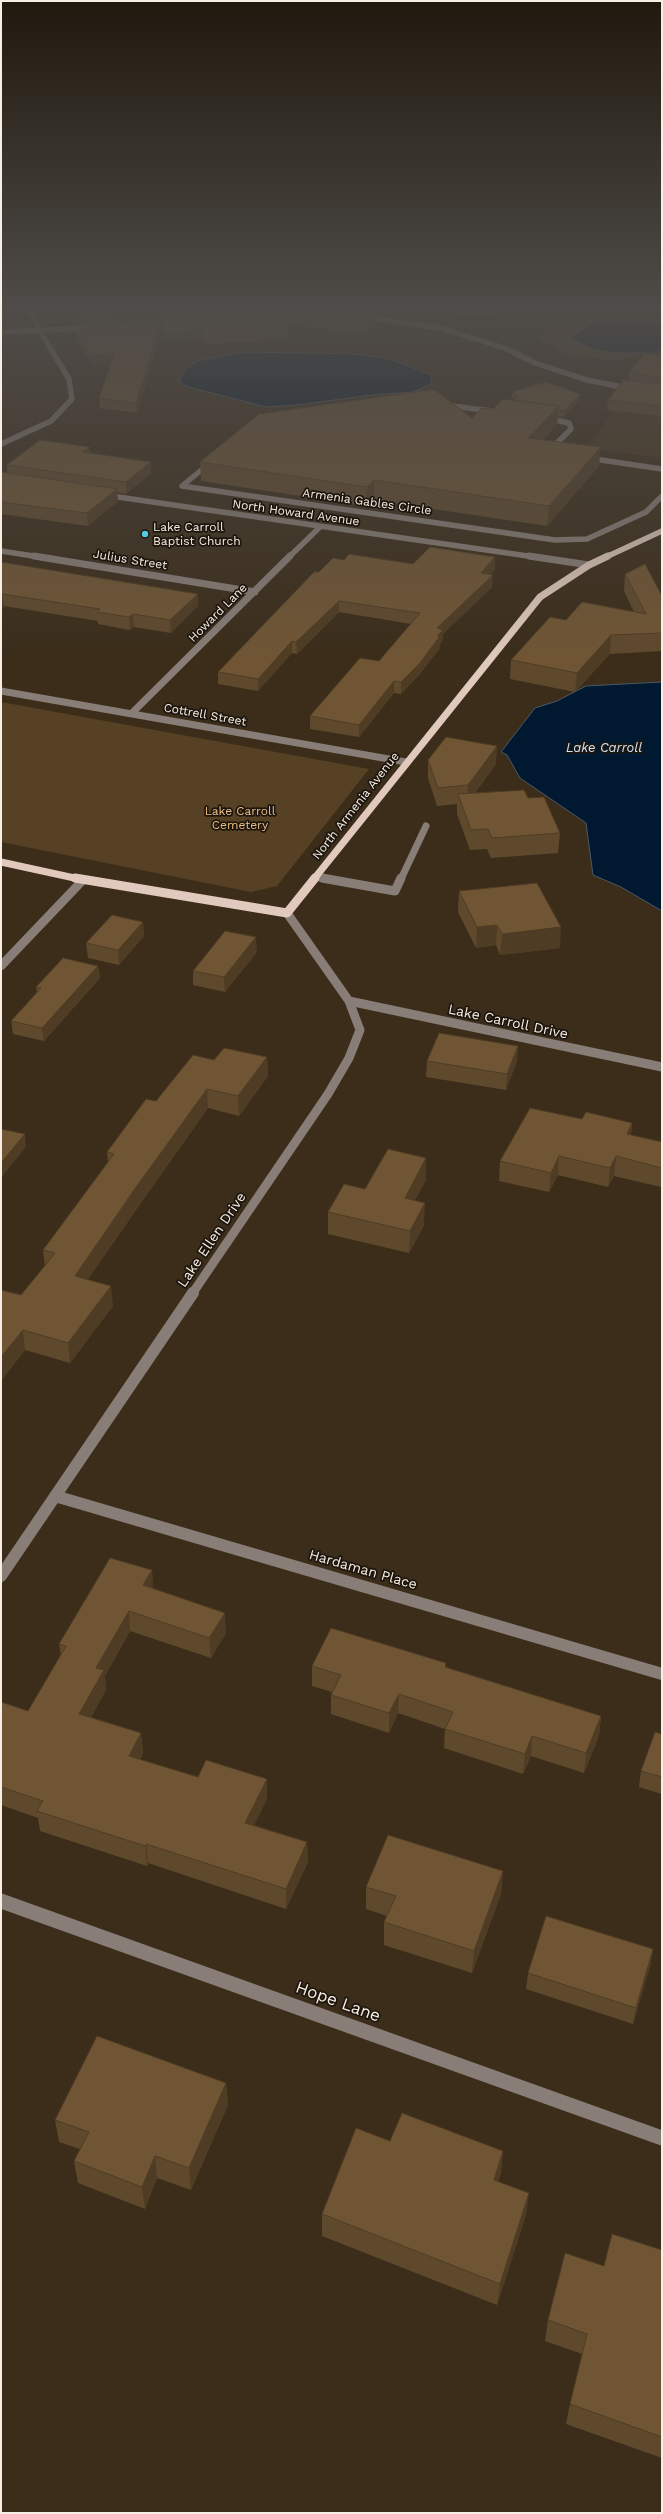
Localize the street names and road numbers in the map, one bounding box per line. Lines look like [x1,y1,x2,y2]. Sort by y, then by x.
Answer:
street label: Armenia Gables Circle [302,486,432,518]
street label: North Howard Avenue [232,497,360,529]
street label: Julius Street [92,547,168,573]
street label: Howard Lane [186,581,250,645]
street label: Cottrell Street [162,701,248,729]
street label: North Armenia Avenue [310,750,402,862]
street label: Lake Carroll Drive [447,1001,569,1043]
street label: Lake Ellen Drive [174,1189,250,1291]
street label: Hardaman Place [307,1547,419,1593]
street label: Hope Lane [293,1977,383,2027]

